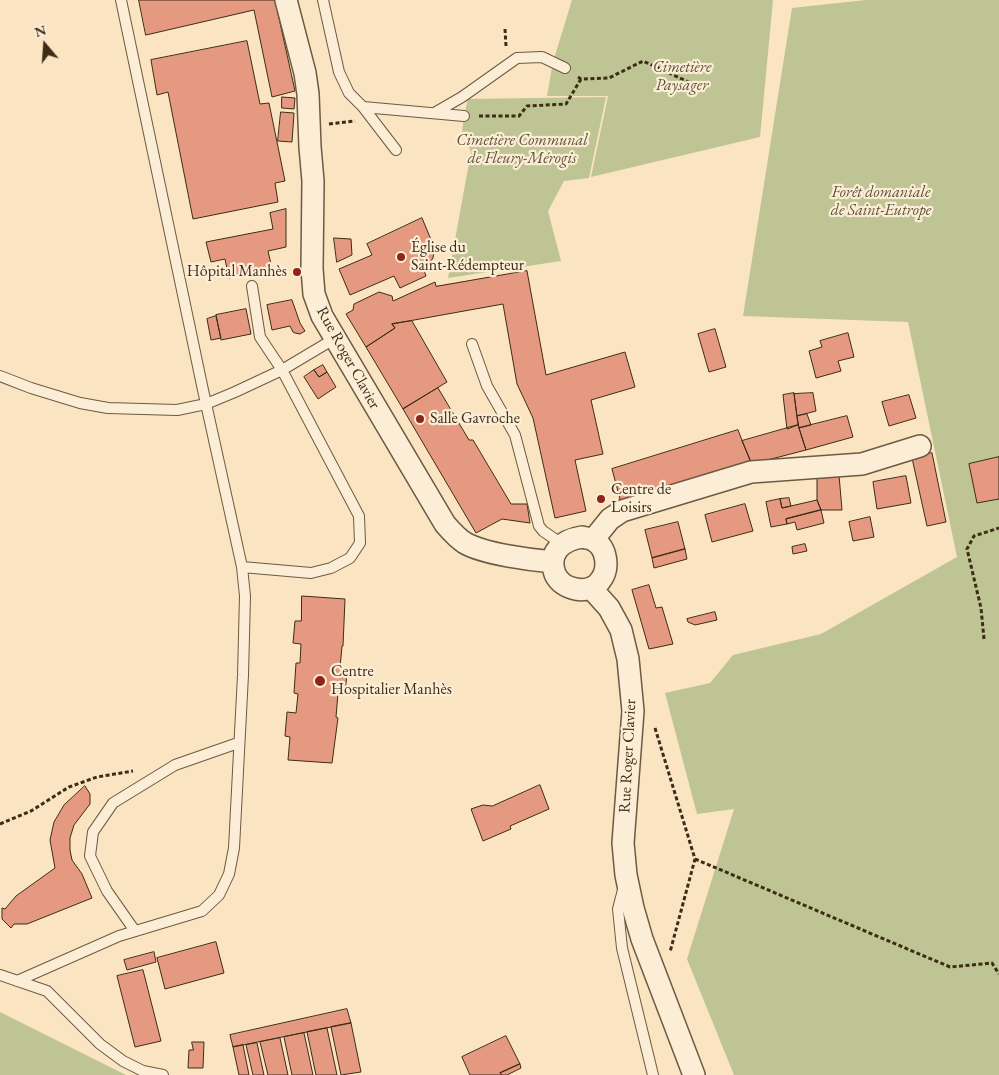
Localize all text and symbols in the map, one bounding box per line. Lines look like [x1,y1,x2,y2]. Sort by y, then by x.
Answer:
north arrow [20,20,70,70]
text: N [32,20,49,41]
park label: Cimetière Paysager [653,58,711,96]
park label: Cimetière Communal de Fleury-Mérogis [456,131,588,169]
park label: Forêt domaniale de Saint-Eutrope [831,183,931,221]
place label: Église du Saint-Rédempteur [411,238,524,276]
marker: Église du Saint-Rédempteur [395,251,407,263]
place label: Hôpital Manhès [187,262,287,282]
marker: Hôpital Manhès [291,266,303,278]
street label: Rue Roger Clavier [312,303,384,413]
place label: Salle Gavroche [430,409,520,429]
marker: Salle Gavroche [414,413,426,425]
place label: Centre de Loisirs [611,480,671,518]
marker: Centre de Loisirs [595,493,607,505]
place label: Centre Hospitalier Manhès [331,662,452,700]
marker: Centre Hospitalier Manhès [313,674,327,688]
street label: Rue Roger Clavier [615,699,641,813]

